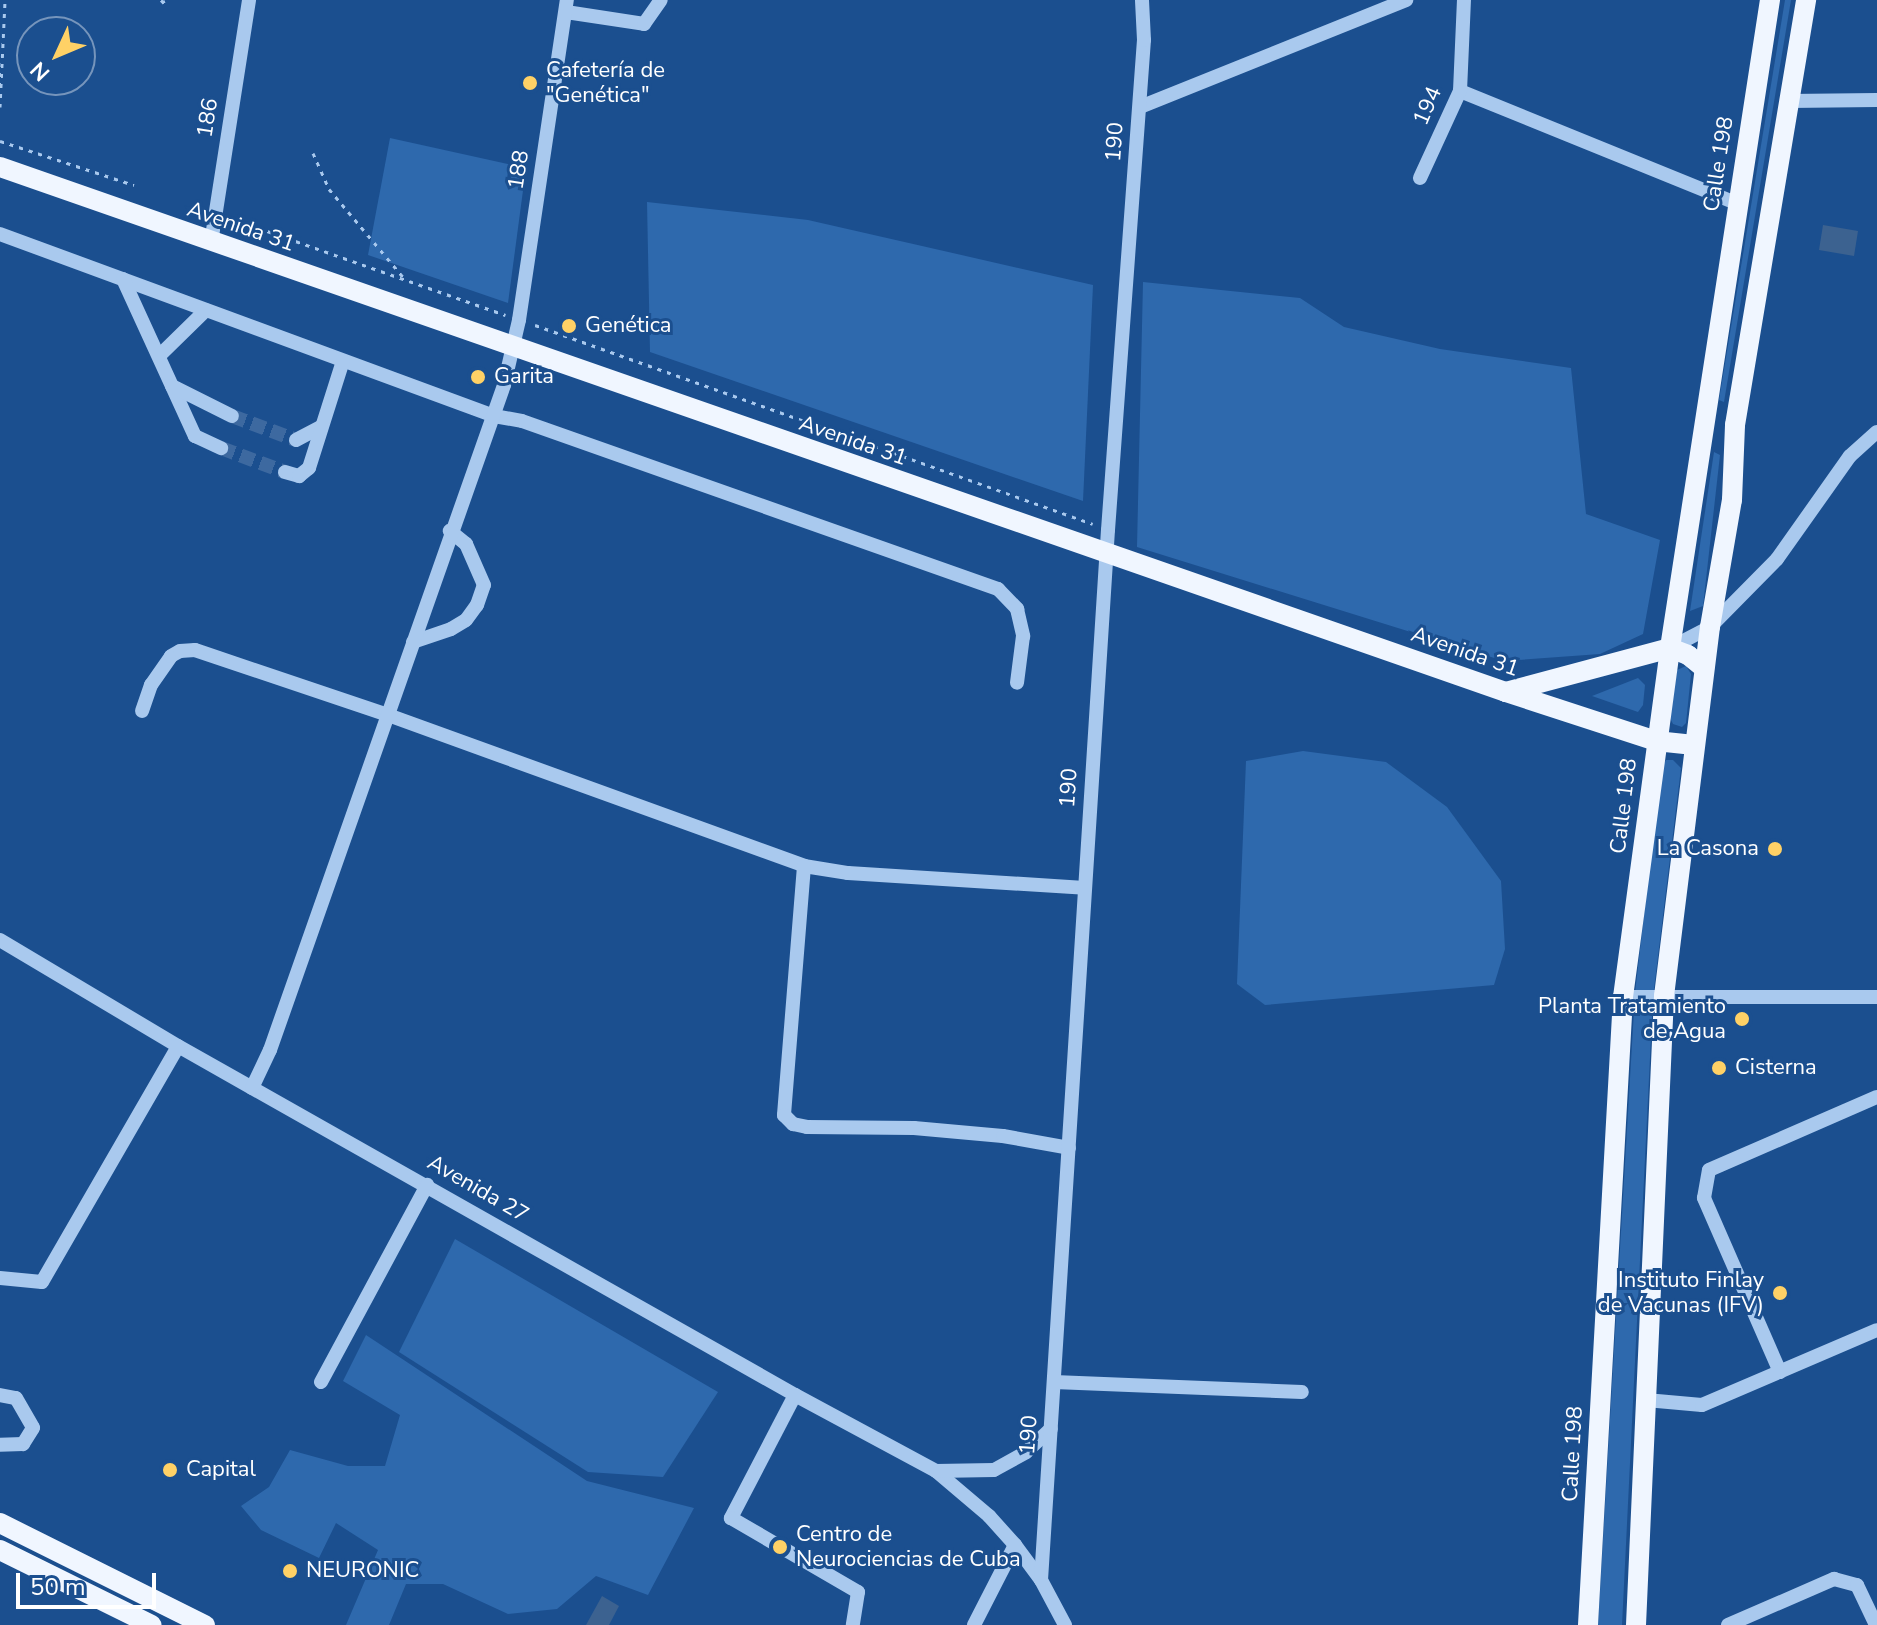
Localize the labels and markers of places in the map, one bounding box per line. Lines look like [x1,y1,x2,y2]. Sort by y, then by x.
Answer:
place label: Cafetería de "Genética" [546,57,665,108]
marker: Cafetería de "Genética" [521,74,539,92]
place label: Genética [585,313,671,339]
marker: Genética [560,317,578,335]
place label: Garita [494,364,554,390]
marker: Garita [469,368,487,386]
place label: La Casona [1657,836,1759,862]
marker: La Casona [1766,840,1784,858]
place label: Planta Tratamiento de Agua [1538,993,1726,1044]
marker: Planta Tratamiento de Agua [1733,1010,1751,1028]
place label: Cisterna [1735,1055,1817,1081]
marker: Cisterna [1710,1059,1728,1077]
place label: Instituto Finlay de Vacunas (IFV) [1598,1267,1764,1318]
marker: Instituto Finlay de Vacunas (IFV) [1771,1284,1789,1302]
place label: Capital [186,1457,256,1483]
marker: Capital [161,1461,179,1479]
place label: Centro de Neurociencias de Cuba [796,1521,1021,1572]
marker: Centro de Neurociencias de Cuba [771,1538,789,1556]
place label: NEURONIC [306,1558,419,1584]
marker: NEURONIC [281,1562,299,1580]

